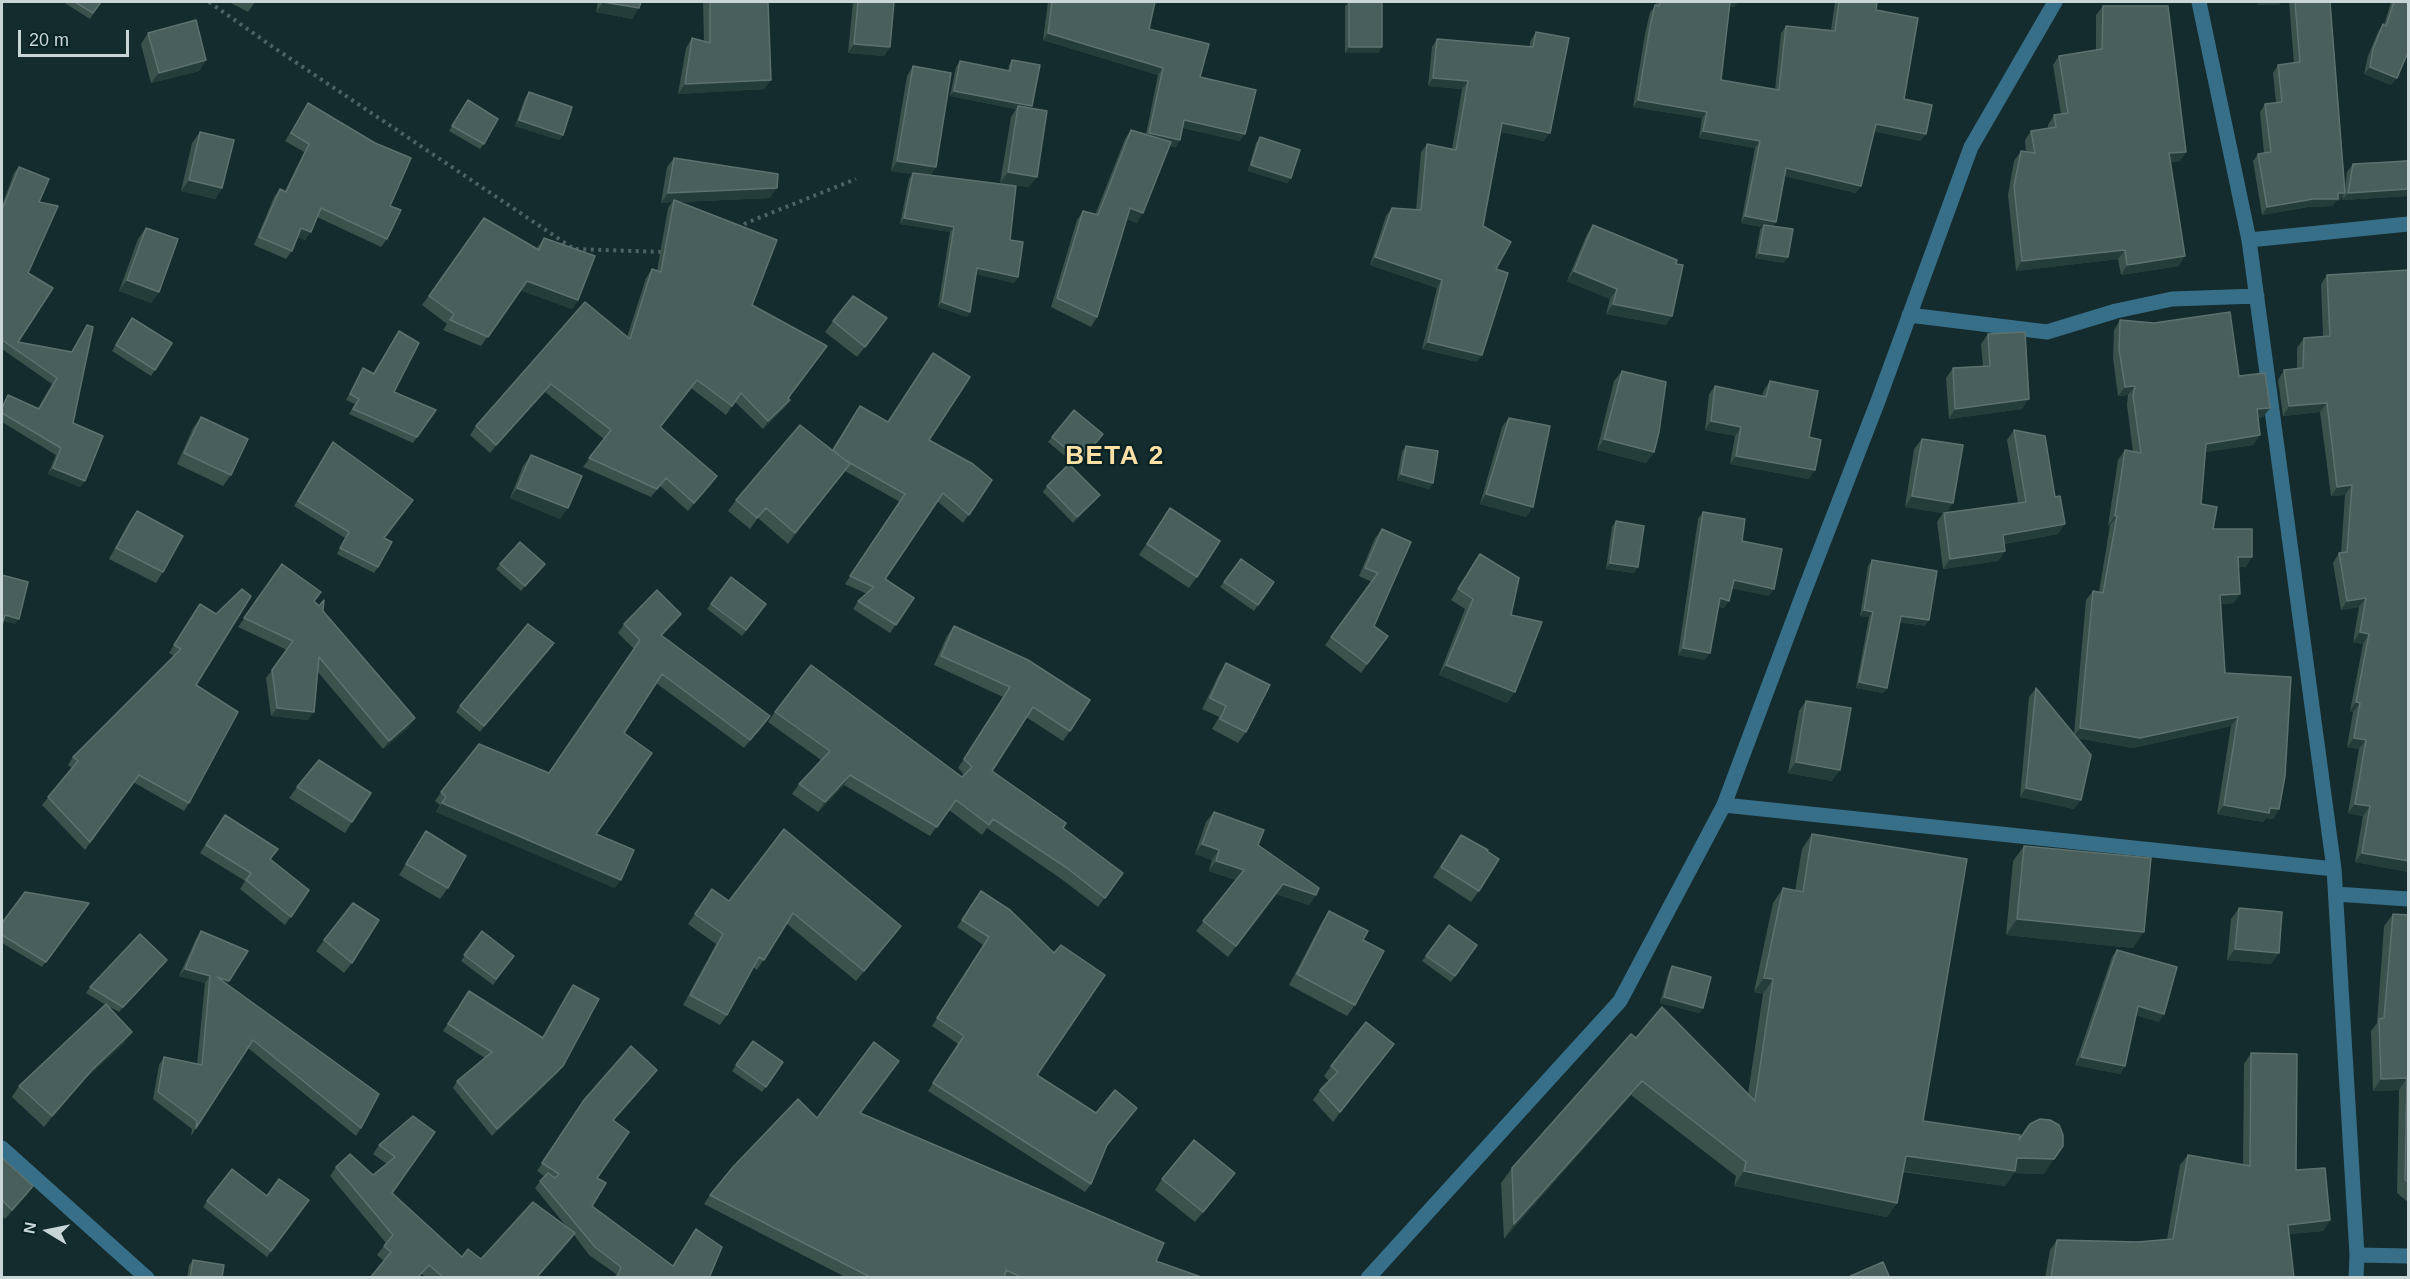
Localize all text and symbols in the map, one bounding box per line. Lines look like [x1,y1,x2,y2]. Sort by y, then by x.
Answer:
scale bar [21,18,132,56]
text: 20 m [29,30,69,50]
district label: BETA 2 [1065,441,1165,473]
north arrow [18,1201,78,1261]
text: N [20,1221,39,1235]

